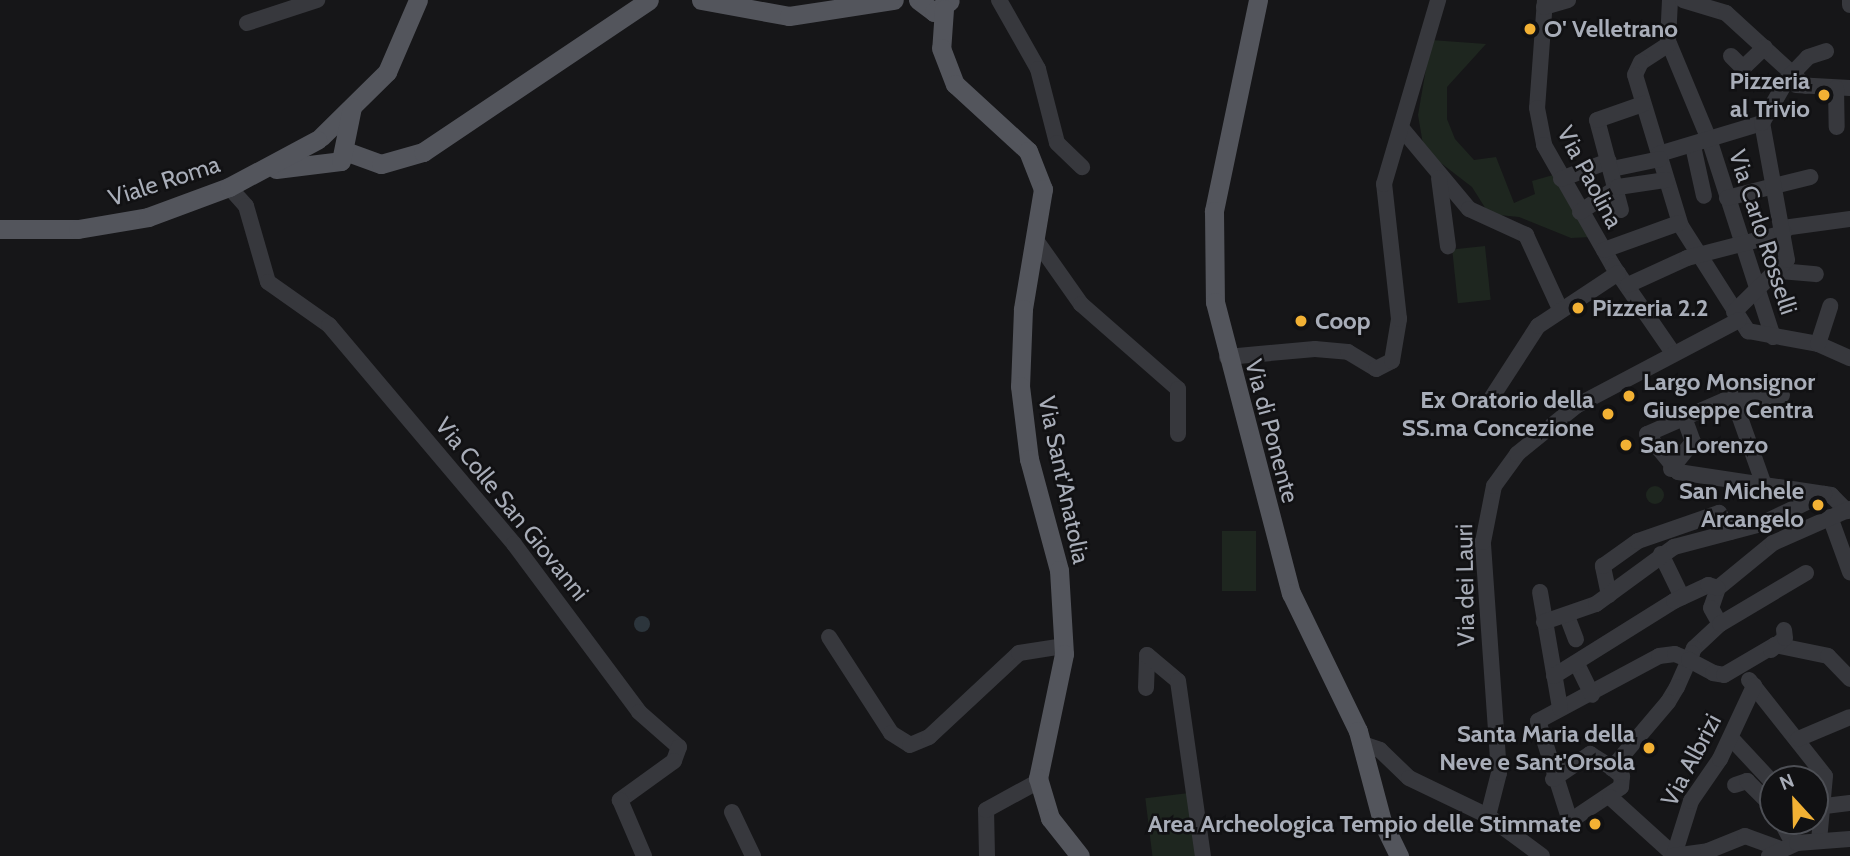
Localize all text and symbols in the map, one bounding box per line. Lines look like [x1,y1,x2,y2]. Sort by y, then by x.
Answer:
place label: O' Velletrano [1544,15,1678,43]
marker: O' Velletrano [1522,21,1538,37]
place label: Pizzeria al Trivio [1730,67,1810,123]
marker: Pizzeria al Trivio [1816,87,1832,103]
street label: Via Paolina [1551,121,1629,233]
street label: Via Carlo Rosselli [1723,146,1803,318]
street label: Viale Roma [105,149,223,213]
place label: Pizzeria 2.2 [1592,294,1709,322]
marker: Pizzeria 2.2 [1570,300,1586,316]
place label: Coop [1315,307,1370,335]
marker: Coop [1293,313,1309,329]
street label: Via di Ponente [1239,356,1305,506]
place label: Largo Monsignor Giuseppe Centra [1643,368,1815,424]
place label: Ex Oratorio della SS.ma Concezione [1402,386,1594,442]
marker: Largo Monsignor Giuseppe Centra [1621,388,1637,404]
street label: Via Sant'Anatolia [1032,394,1096,566]
marker: Ex Oratorio della SS.ma Concezione [1600,406,1616,422]
street label: Via Colle San Giovanni [429,411,595,607]
place label: San Lorenzo [1640,431,1768,459]
marker: San Lorenzo [1618,437,1634,453]
place label: San Michele Arcangelo [1679,477,1804,533]
marker: San Michele Arcangelo [1810,497,1826,513]
street label: Via dei Lauri [1450,523,1480,647]
street label: Via Albrizi [1655,709,1727,811]
place label: Santa Maria della Neve e Sant'Orsola [1439,720,1635,776]
marker: Santa Maria della Neve e Sant'Orsola [1641,740,1657,756]
north arrow [1759,765,1829,835]
text: N [1776,769,1797,795]
place label: Area Archeologica Tempio delle Stimmate [1148,810,1581,838]
marker: Area Archeologica Tempio delle Stimmate [1587,816,1603,832]

